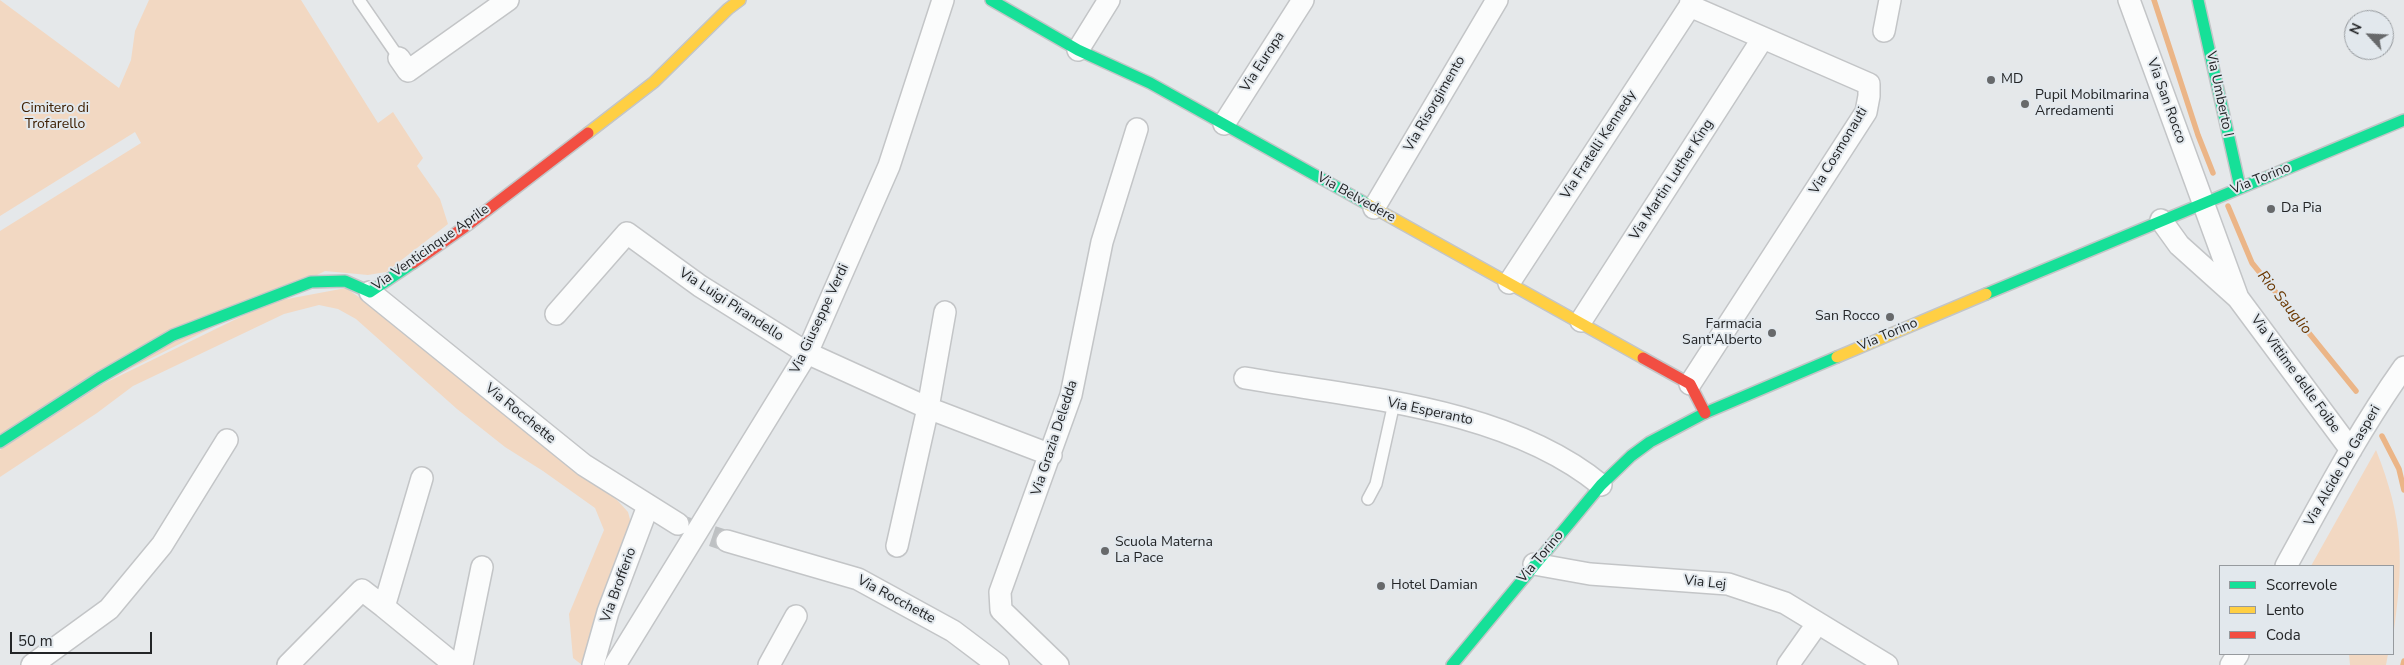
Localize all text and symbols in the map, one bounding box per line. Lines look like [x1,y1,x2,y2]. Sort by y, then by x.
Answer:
north arrow [2344,10,2394,60]
text: N [2345,20,2367,38]
street label: Via Europa [1237,29,1289,95]
street label: Via Umberto I [2202,50,2236,138]
street label: Via Risorgimento [1401,53,1469,155]
street label: Via San Rocco [2143,56,2189,146]
place label: MD [2001,72,2023,88]
marker: MD [1985,74,1997,86]
street label: Via Fratelli Kennedy [1558,88,1640,202]
place label: Pupil Mobilmarina Arredamenti [2035,88,2149,120]
marker: Pupil Mobilmarina Arredamenti [2019,98,2031,110]
park label: Cimitero di Trofarello [21,101,89,134]
street label: Via Cosmonauti [1806,104,1872,198]
street label: Via Martin Luther King [1627,116,1717,244]
street label: Via Torino [2229,159,2293,199]
street label: Via Belvedere [1314,169,1398,227]
street label: Via Venticinque Aprile [369,201,493,295]
place label: Da Pia [2281,201,2322,217]
marker: Da Pia [2265,203,2277,215]
street label: Via Giuseppe Verdi [787,261,853,377]
street label: Via Luigi Pirandello [675,265,787,345]
water label: Rio Sauglio [2253,268,2315,338]
place label: San Rocco [1815,309,1880,325]
marker: San Rocco [1884,311,1896,323]
street label: Via Vittime delle Foibe [2247,312,2343,436]
street label: Via Torino [1856,315,1920,355]
place label: Farmacia Sant'Alberto [1682,317,1762,350]
marker: Farmacia Sant'Alberto [1766,327,1778,339]
street label: Via Grazia Deledda [1028,378,1082,498]
street label: Via Rocchette [481,380,559,448]
street label: Via Esperanto [1386,395,1474,429]
street label: Via Alcide De Gasperi [2302,403,2384,529]
street label: Via Torino [1514,527,1568,587]
place label: Scuola Materna La Pace [1115,535,1213,568]
street label: Via Brofferio [598,545,640,625]
marker: Scuola Materna La Pace [1099,545,1111,557]
legend [2219,565,2394,655]
street label: Via Rocchette [854,572,938,628]
street label: Via Lej [1683,572,1727,594]
text: Scorrevole [2266,575,2337,595]
place label: Hotel Damian [1391,578,1478,594]
marker: Hotel Damian [1375,580,1387,592]
text: Lento [2266,600,2304,620]
scale bar [12,622,155,654]
text: Coda [2266,625,2301,645]
text: 50 m [18,631,53,651]

